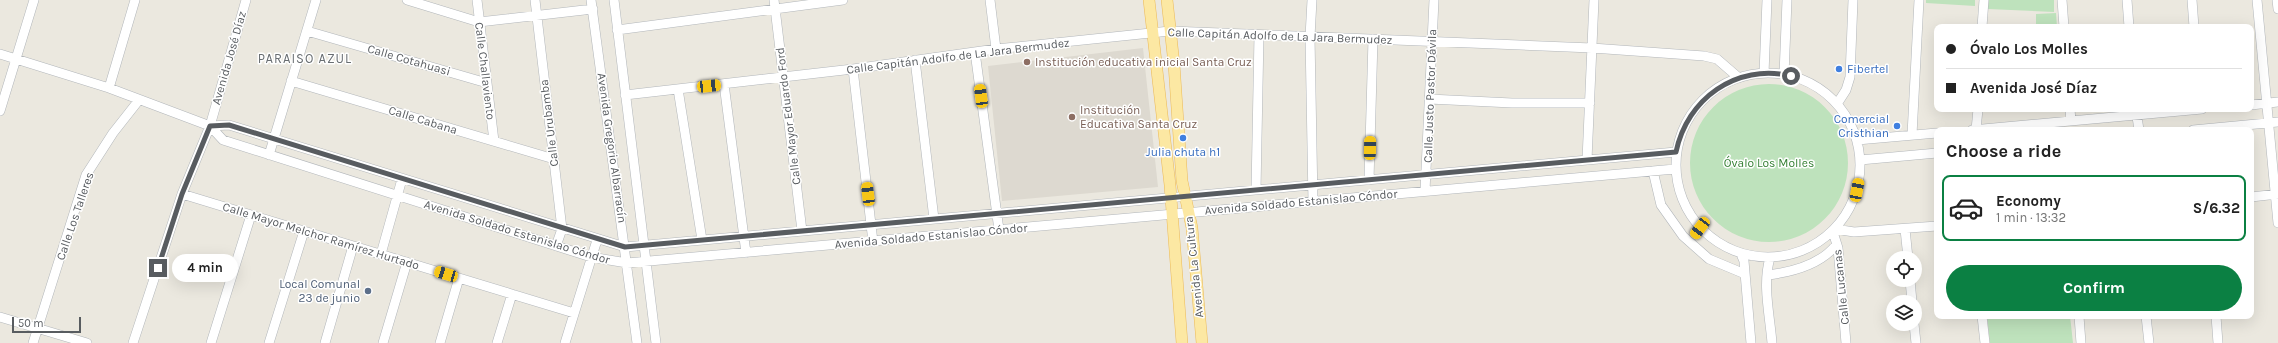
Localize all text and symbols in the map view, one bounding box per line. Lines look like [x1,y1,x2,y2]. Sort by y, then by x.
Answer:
street label: Avenida José Díaz [209,9,249,106]
street label: Calle Challaviento [472,21,498,121]
street label: Calle Capitán Adolfo de La Jara Bermudez [1167,25,1393,47]
street label: Calle Justo Pastor Dávila [1421,29,1439,163]
street label: Calle Capitán Adolfo de La Jara Bermudez [846,35,1071,77]
text: Óvalo Los Molles [1970,40,2088,58]
street label: Calle Cotahuasi [366,41,452,79]
street label: Calle Mayor Eduardo Ford [773,46,803,186]
district label: PARAISO AZUL [258,51,352,66]
place label: Institución educativa inicial Santa Cruz [1035,55,1252,69]
marker: Institución educativa inicial Santa Cruz [1022,57,1032,67]
place label: Fibertel [1847,62,1889,76]
marker: Fibertel [1834,64,1844,74]
route start [1782,67,1800,85]
street label: Avenida Gregorio Albarracín [595,72,629,224]
street label: Calle Urubamba [537,79,561,167]
car [696,79,722,93]
text: Avenida José Díaz [1970,79,2097,97]
car [973,83,989,109]
street label: Calle Cabana [387,103,459,137]
place label: Institución Educativa Santa Cruz [1080,103,1198,131]
marker: Institución Educativa Santa Cruz [1067,112,1077,122]
place label: Comercial Cristhian [1834,112,1889,140]
marker: Comercial Cristhian [1892,121,1902,131]
marker: Julia chuta h1 [1178,133,1188,143]
car [1364,136,1376,160]
text: Choose a ride [1946,140,2061,162]
place label: Julia chuta h1 [1146,145,1220,159]
park label: Óvalo Los Molles [1724,155,1814,170]
street label: Calle Los Talleres [53,170,97,262]
car [1849,177,1865,203]
car [861,181,875,207]
street label: Avenida Soldado Estanislao Cóndor [1204,187,1399,217]
icon: car [1948,190,1984,226]
text: Economy [1996,192,2061,210]
street label: Avenida Soldado Estanislao Cóndor [422,197,612,267]
street label: Calle Mayor Melchor Ramírez Hurtado [221,199,421,273]
text: S/6.32 [2193,199,2240,217]
text: 1 min · 13:32 [1996,210,2066,225]
car [1688,215,1712,241]
street label: Avenida La Cultura [1182,216,1206,318]
street label: Avenida Soldado Estanislao Cóndor [834,221,1029,251]
street label: Calle Lucanas [1830,249,1852,325]
map controls [1886,251,1922,331]
button: locate [1886,251,1922,287]
callout: 4 min [172,254,238,282]
route end [149,259,167,277]
text: 4 min [187,260,223,275]
car [433,265,459,283]
button: Confirm [1946,265,2242,311]
place label: Local Comunal 23 de junio [279,277,360,305]
marker: Local Comunal 23 de junio [363,286,373,296]
button: layers [1886,295,1922,331]
scale bar [12,315,81,334]
text: 50 m [18,317,44,330]

